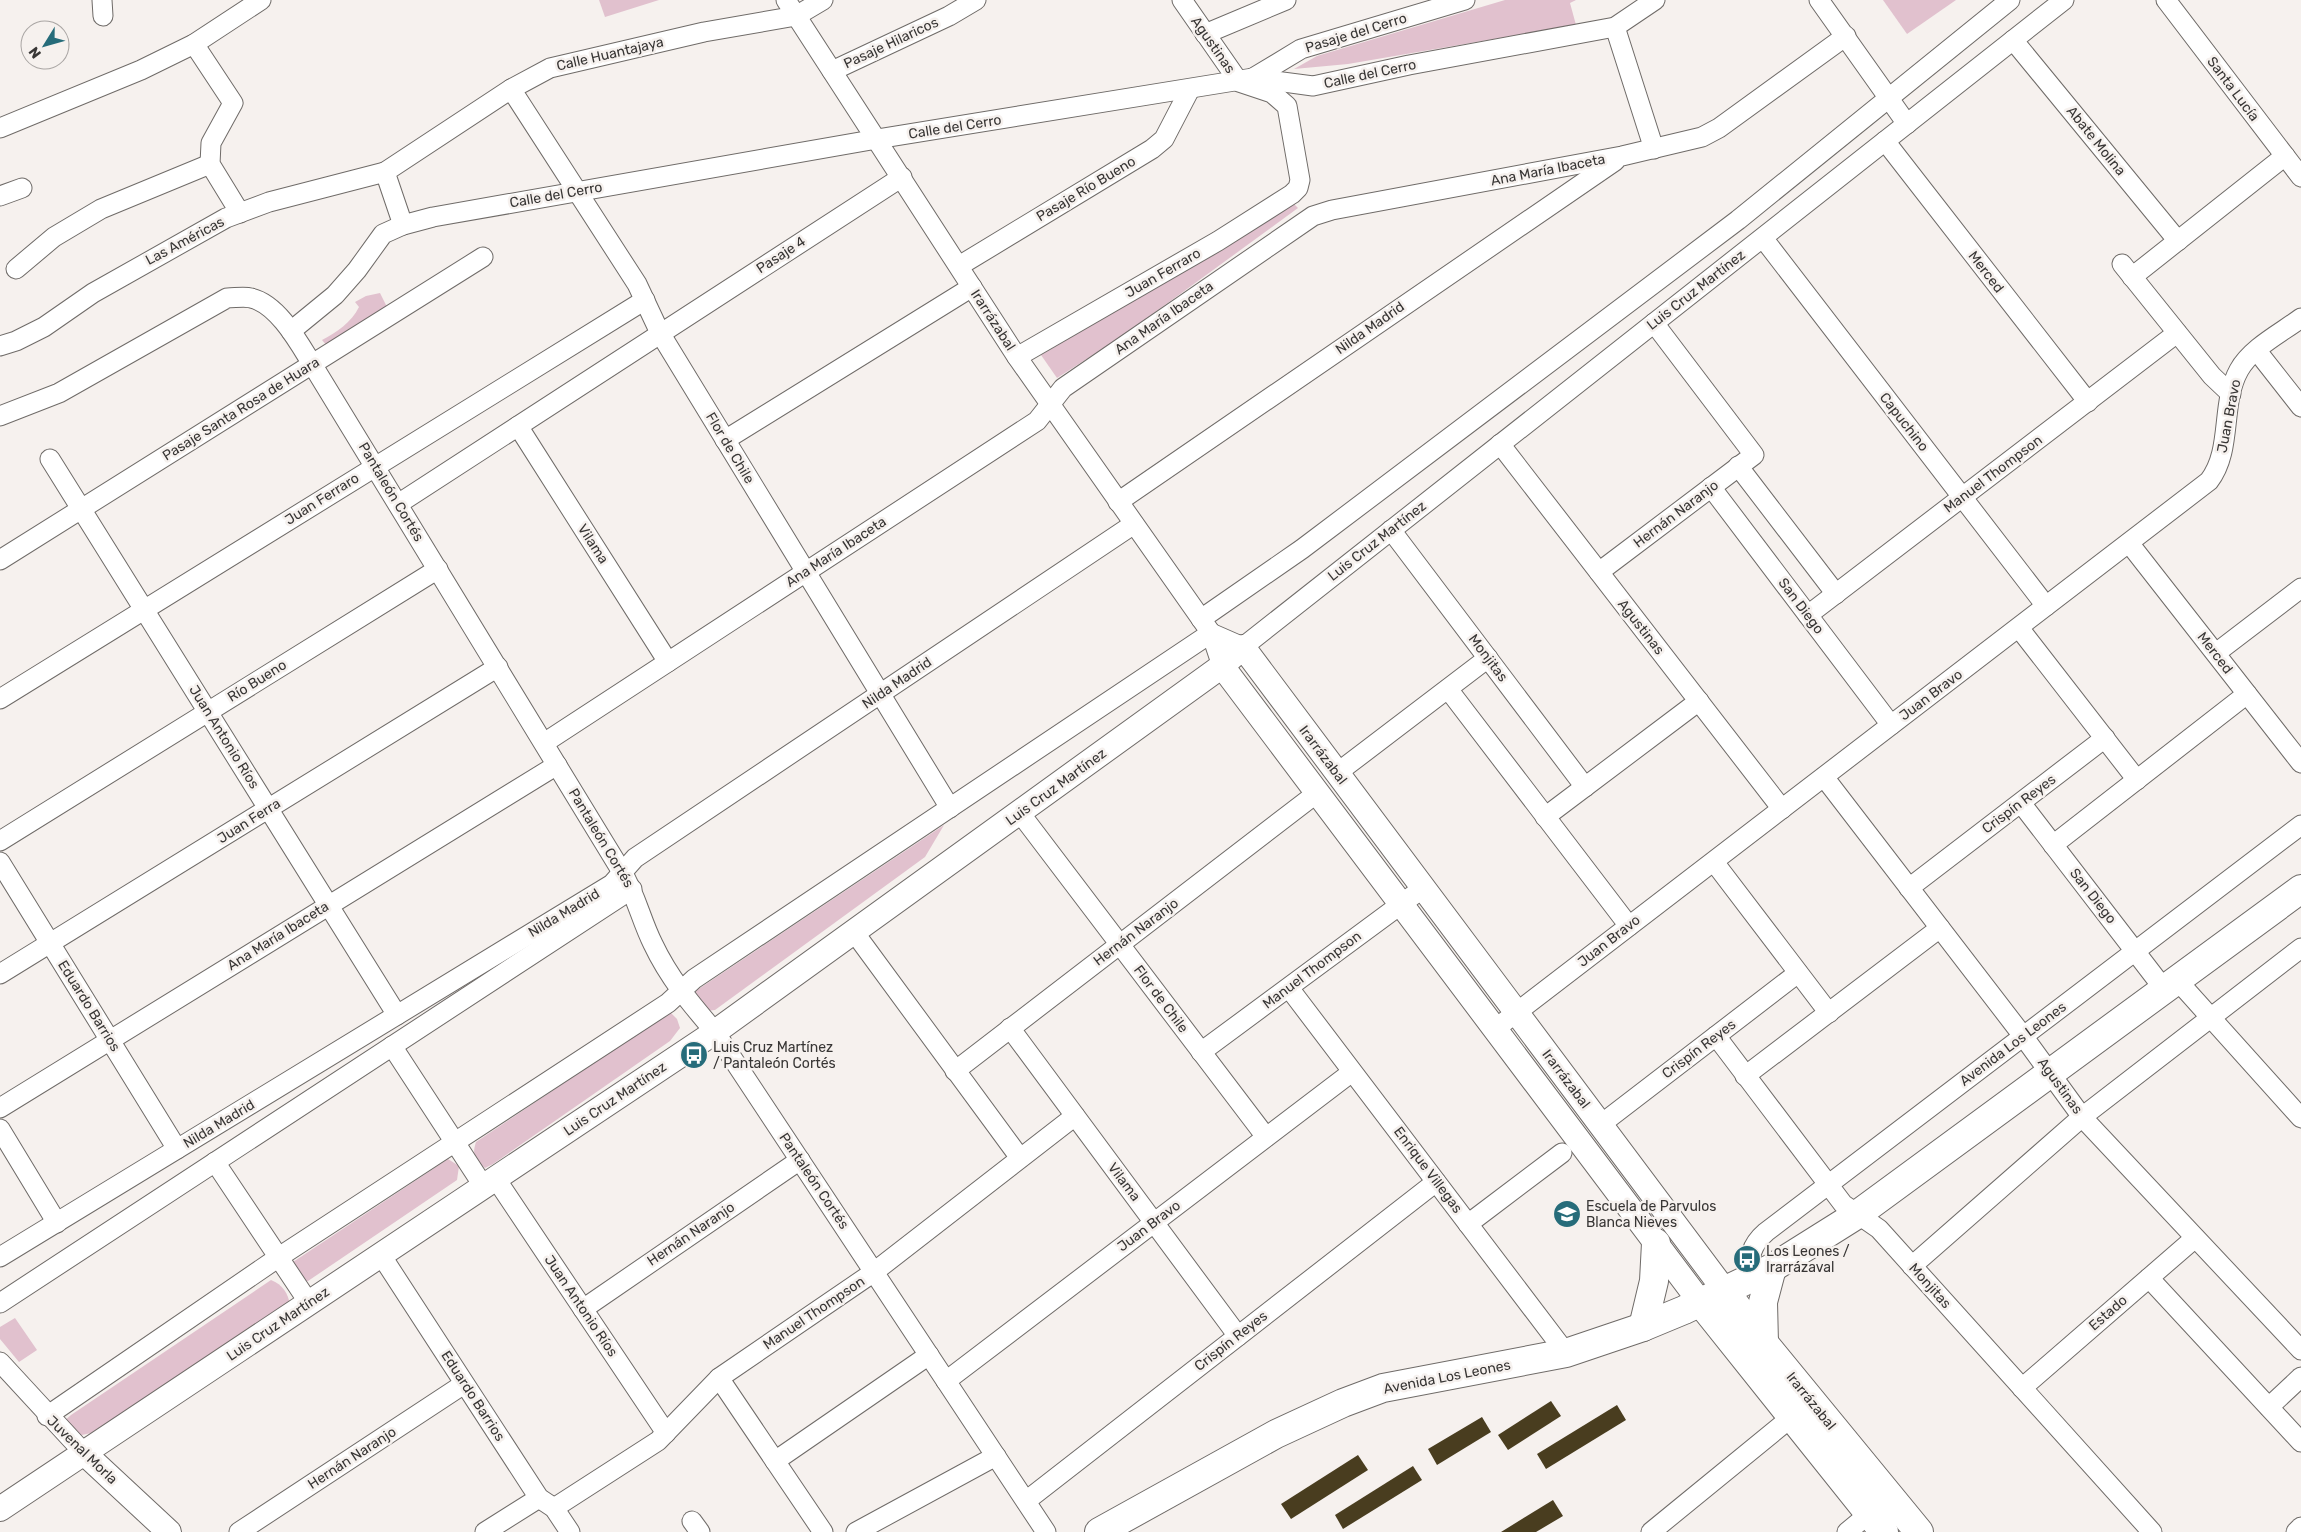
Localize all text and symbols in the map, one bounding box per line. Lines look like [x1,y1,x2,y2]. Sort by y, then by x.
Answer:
street label: Pasaje del Cerro [1303,10,1409,56]
street label: Agustinas [1187,13,1239,77]
street label: Pasaje Hilaricos [841,14,941,72]
north arrow [20,20,70,70]
street label: Calle Huantajaya [555,33,665,75]
text: N [25,43,45,62]
street label: Santa Lucía [2203,53,2263,125]
street label: Calle del Cerro [1322,56,1418,92]
street label: Abate Molina [2063,103,2129,179]
street label: Calle del Cerro [907,111,1003,143]
street label: Ana María Ibaceta [1489,151,1607,189]
street label: Pasaje Río Bueno [1033,153,1139,225]
street label: Calle del Cerro [508,178,604,212]
street label: Las Américas [143,213,227,269]
street label: Pasaje 4 [753,233,809,277]
street label: Juan Ferraro [1122,245,1204,301]
street label: Luis Cruz Martínez [1643,246,1749,334]
street label: Merced [1965,248,2007,296]
street label: Ana María Ibaceta [1111,278,1217,358]
street label: Irarrázabal [967,286,1019,354]
street label: Nilda Madrid [1332,298,1408,358]
street label: Pasaje Santa Rosa de Huara [159,354,323,464]
street label: Juan Bravo [2214,378,2244,454]
street label: Capuchino [1876,389,1932,455]
street label: Flor de Chile [702,409,758,487]
street label: Manuel Thompson [1940,431,2046,517]
street label: Pantaleón Cortés [355,439,427,545]
street label: Juan Ferraro [282,469,362,529]
street label: Hernán Naranjo [1630,477,1722,551]
street label: Luis Cruz Martínez [1324,497,1430,585]
street label: Ana María Ibaceta [783,513,889,591]
street label: Vilama [574,521,612,567]
street label: San Diego [1774,575,1828,637]
street label: Agustinas [1614,596,1668,658]
street label: Merced [2194,629,2236,677]
street label: Monjitas [1465,631,1511,685]
street label: Nilda Madrid [859,654,935,712]
street label: Río Bueno [224,656,290,706]
street label: Juan Bravo [1896,666,1966,724]
street label: Juan Antonio Ríos [185,682,263,792]
street label: Irarrázabal [1295,722,1351,788]
street label: Luis Cruz Martínez [1002,745,1110,829]
street label: Crispín Reyes [1979,771,2059,837]
street label: Pantaleón Cortés [565,785,637,891]
street label: Juan Ferra [214,795,284,847]
street label: San Diego [2066,865,2120,927]
street label: Nilda Madrid [525,885,603,941]
street label: Hernán Naranjo [1090,895,1182,969]
street label: Ana María Ibaceta [224,898,332,974]
street label: Juan Bravo [1574,911,1644,971]
street label: Manuel Thompson [1259,927,1365,1013]
street label: Eduardo Barrios [54,957,124,1055]
street label: Flor de Chile [1130,962,1192,1036]
street label: Avenida Los Leones [1956,998,2070,1090]
street label: Crispín Reyes [1659,1016,1739,1082]
place label: Luis Cruz Martínez / Pantaleón Cortés [713,1039,836,1072]
bus stop icon: Luis Cruz Martínez / Pantaleón Cortés [679,1040,709,1070]
street label: Irarrázabal [1538,1046,1594,1112]
street label: Agustinas [2034,1055,2086,1117]
street label: Luis Cruz Martínez [560,1058,670,1140]
street label: Nilda Madrid [180,1096,258,1152]
street label: Enrique Villegas [1390,1123,1466,1217]
street label: Pantaleón Cortés [775,1130,853,1232]
street label: Vilama [1104,1159,1144,1205]
street label: Juan Bravo [1114,1197,1184,1255]
place label: Escuela de Parvulos Blanca Nieves [1586,1198,1716,1231]
street label: Hernán Naranjo [644,1199,738,1269]
school or university icon: Escuela de Parvulos Blanca Nieves [1552,1199,1582,1229]
place label: Los Leones / Irarrázaval [1766,1243,1850,1276]
bus stop icon: Los Leones / Irarrázaval [1732,1244,1762,1274]
street label: Juan Antonio Ríos [541,1252,621,1360]
street label: Monjitas [1905,1260,1955,1312]
street label: Manuel Thompson [760,1273,868,1353]
street label: Luis Cruz Martínez [223,1283,333,1365]
street label: Estado [2085,1292,2131,1334]
street label: Crispín Reyes [1191,1307,1271,1375]
street label: Eduardo Barrios [438,1348,508,1444]
street label: Avenida Los Leones [1382,1356,1512,1398]
street label: Irarrázabal [1783,1369,1839,1433]
street label: Juvenal Morla [43,1412,121,1488]
street label: Hernán Naranjo [305,1423,399,1493]

